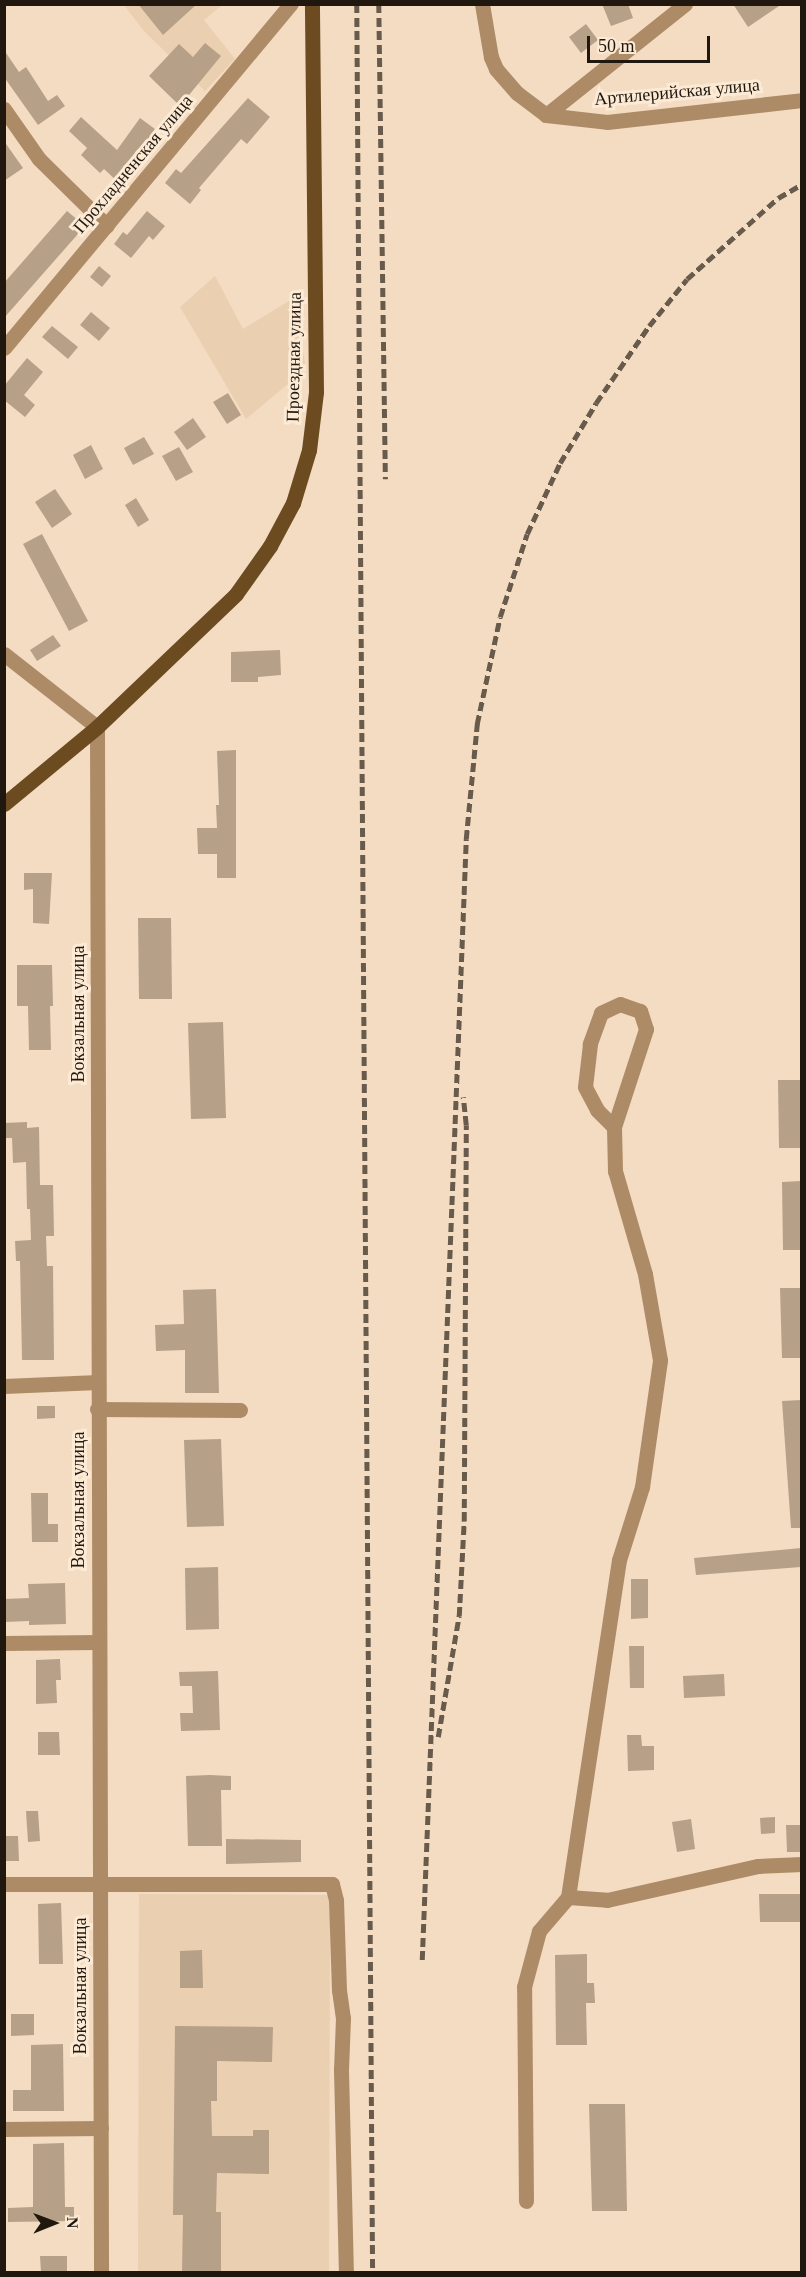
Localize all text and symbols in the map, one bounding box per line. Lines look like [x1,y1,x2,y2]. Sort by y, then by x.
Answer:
scale bar [590,24,713,62]
text: 50 m [598,36,635,56]
street label: Артилерийская улица [593,74,761,110]
street label: Прохладненская улица [69,90,197,238]
street label: Проездная улица [282,292,306,422]
street label: Вокзальная улица [67,946,89,1082]
street label: Вокзальная улица [67,1432,89,1568]
street label: Вокзальная улица [69,1918,91,2054]
north arrow [24,2193,84,2253]
text: N [64,2217,81,2229]

